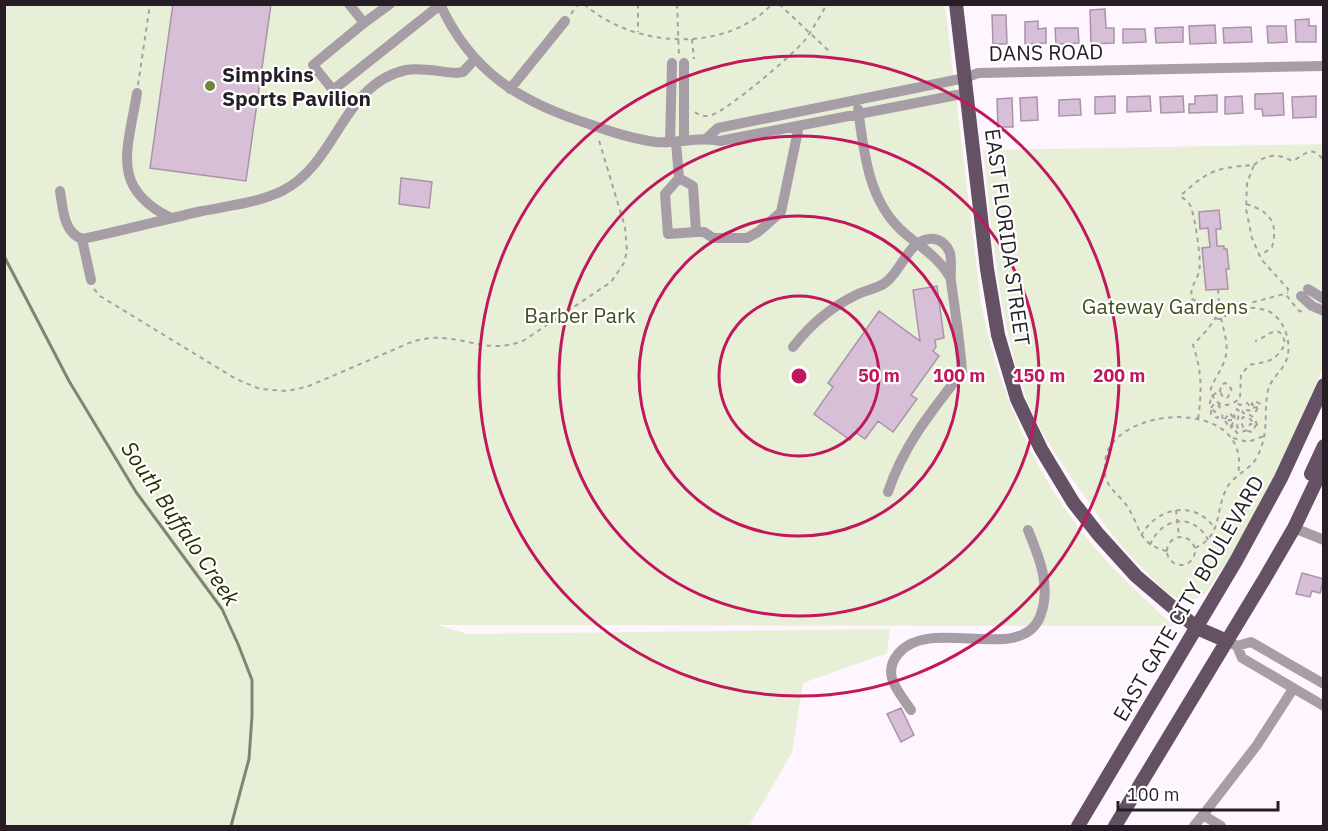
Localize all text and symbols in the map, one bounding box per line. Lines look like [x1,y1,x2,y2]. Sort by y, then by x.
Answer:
street label: DANS ROAD [988,37,1104,67]
place label: Simpkins Sports Pavilion [222,60,371,112]
marker: Simpkins Sports Pavilion [203,79,217,93]
street label: EAST FLORIDA STREET [979,127,1037,347]
park label: Gateway Gardens [1082,292,1248,320]
park label: Barber Park [524,301,636,329]
text: 50 m [858,364,900,387]
text: 100 m [933,364,985,387]
text: 150 m [1013,364,1065,387]
text: 200 m [1093,364,1145,387]
centre of rings [789,366,809,386]
water label: South Buffalo Creek [115,435,247,611]
street label: EAST GATE CITY BOULEVARD [1106,470,1270,726]
scale bar [1118,774,1278,812]
text: 100 m [1127,783,1179,806]

